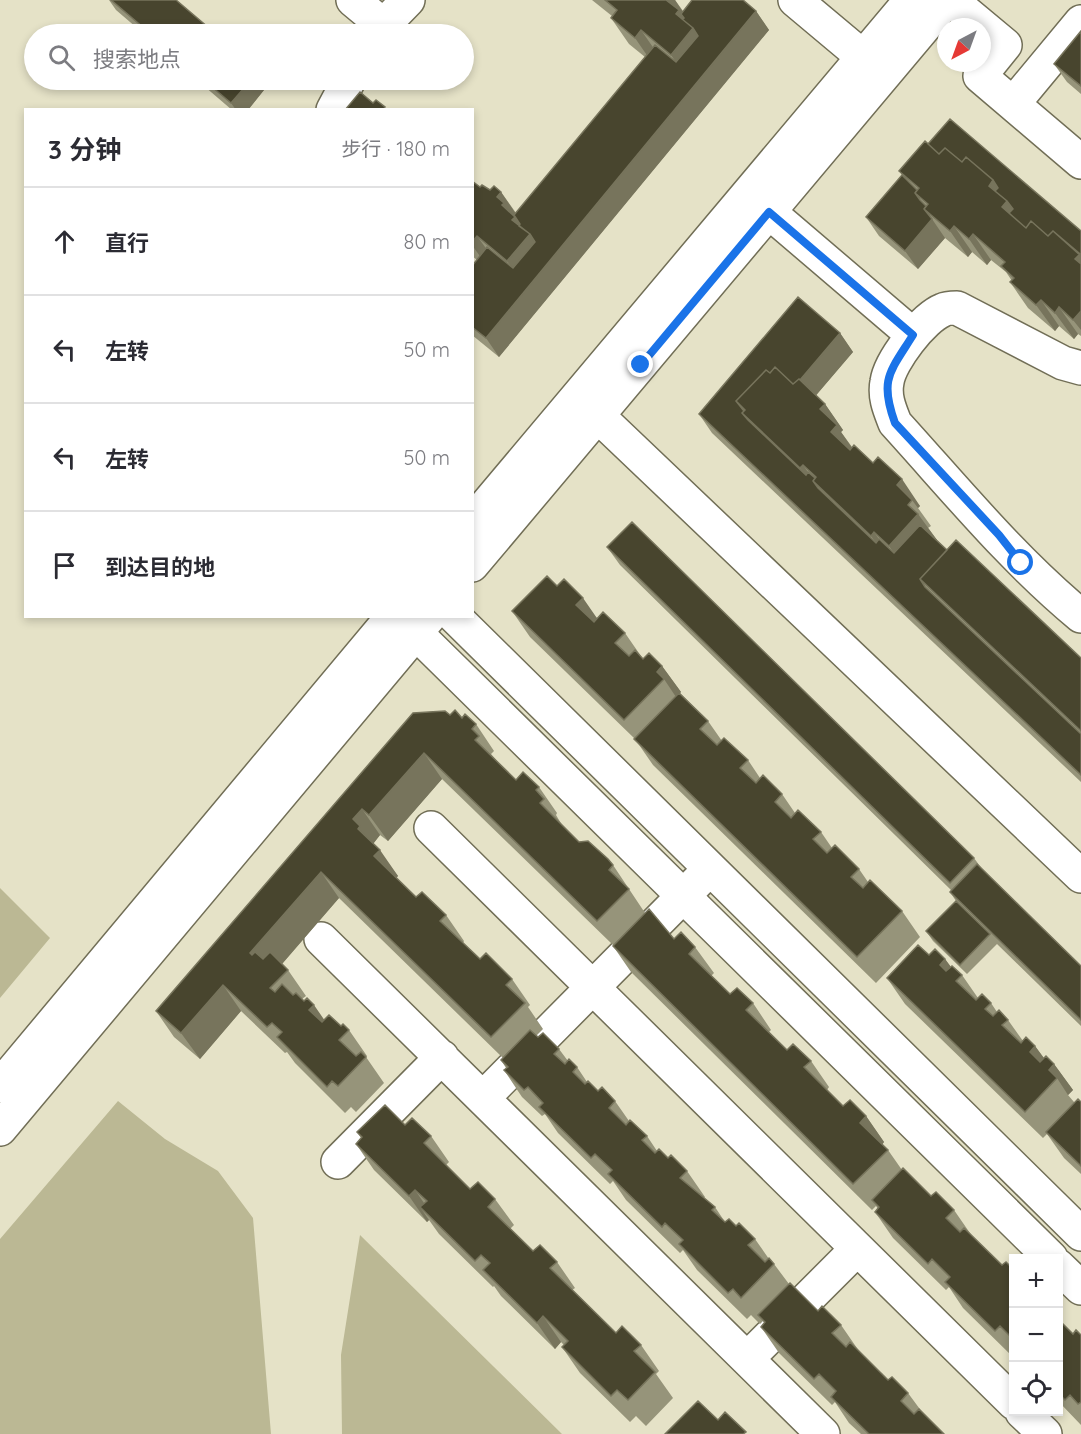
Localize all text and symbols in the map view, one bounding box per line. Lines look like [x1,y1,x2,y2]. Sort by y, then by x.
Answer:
north arrow [937,18,991,72]
search box [24,24,474,90]
icon: search [45,41,78,74]
text: 搜索地点 [93,45,181,73]
text: 3 分钟 [48,133,121,166]
text: 步行 · 180 m [341,136,450,161]
icon: ahead [48,225,81,258]
text: 直行 [105,229,149,257]
text: 80 m [404,229,450,254]
icon: left [48,333,81,366]
text: 左转 [105,337,149,365]
text: 50 m [404,337,450,362]
route end [627,351,653,377]
icon: left [48,441,81,474]
text: 左转 [105,445,149,473]
text: 50 m [404,445,450,470]
icon: arrive [48,549,81,582]
route start [1007,549,1033,575]
text: 到达目的地 [105,553,215,581]
map controls [1009,1254,1063,1416]
button: + [1009,1254,1063,1308]
button: − [1009,1308,1063,1362]
button: locate [1009,1362,1063,1416]

